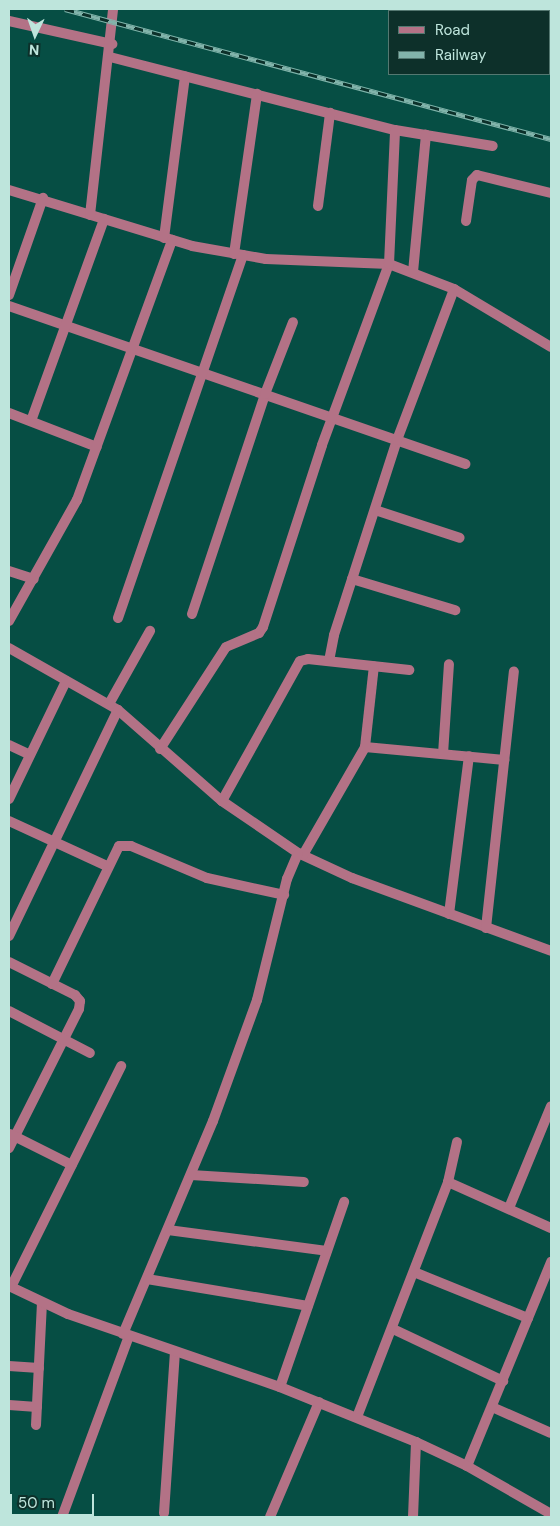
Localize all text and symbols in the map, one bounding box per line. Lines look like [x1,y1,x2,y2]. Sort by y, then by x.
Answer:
north arrow [10,10,60,60]
legend [388,10,550,75]
text: Road [435,20,470,40]
text: N [29,41,40,59]
text: Railway [435,45,486,65]
scale bar [12,1484,96,1516]
text: 50 m [18,1493,55,1513]

